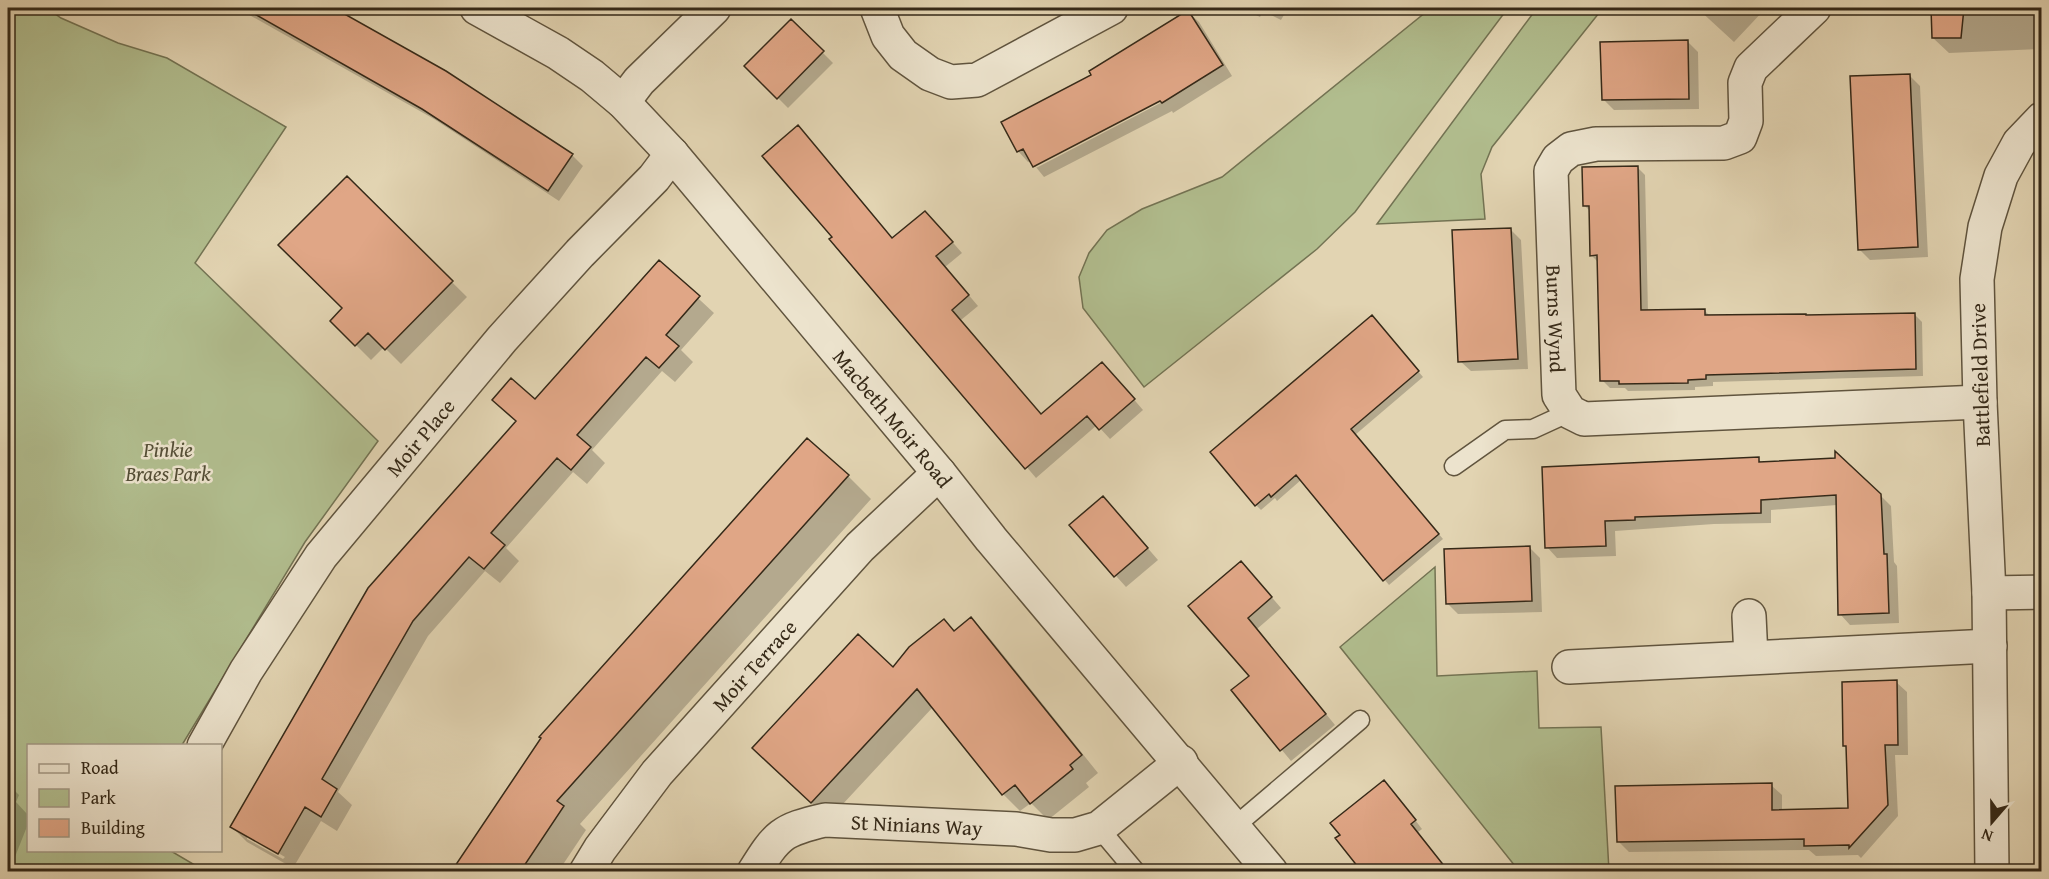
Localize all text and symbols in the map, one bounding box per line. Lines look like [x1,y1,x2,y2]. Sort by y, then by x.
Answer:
street label: Burns Wynd [1539,264,1574,374]
street label: Battlefield Drive [1962,302,1998,447]
street label: Macbeth Moir Road [826,342,961,495]
street label: Moir Place [378,391,462,483]
park label: Pinkie Braes Park [124,434,211,489]
street label: Moir Terrace [704,612,804,718]
legend [27,744,222,852]
text: Road [81,754,119,781]
text: Park [81,784,117,811]
north arrow [1962,792,2022,852]
street label: St Ninians Way [850,806,984,843]
text: Building [81,814,145,841]
text: N [1977,823,1996,849]

